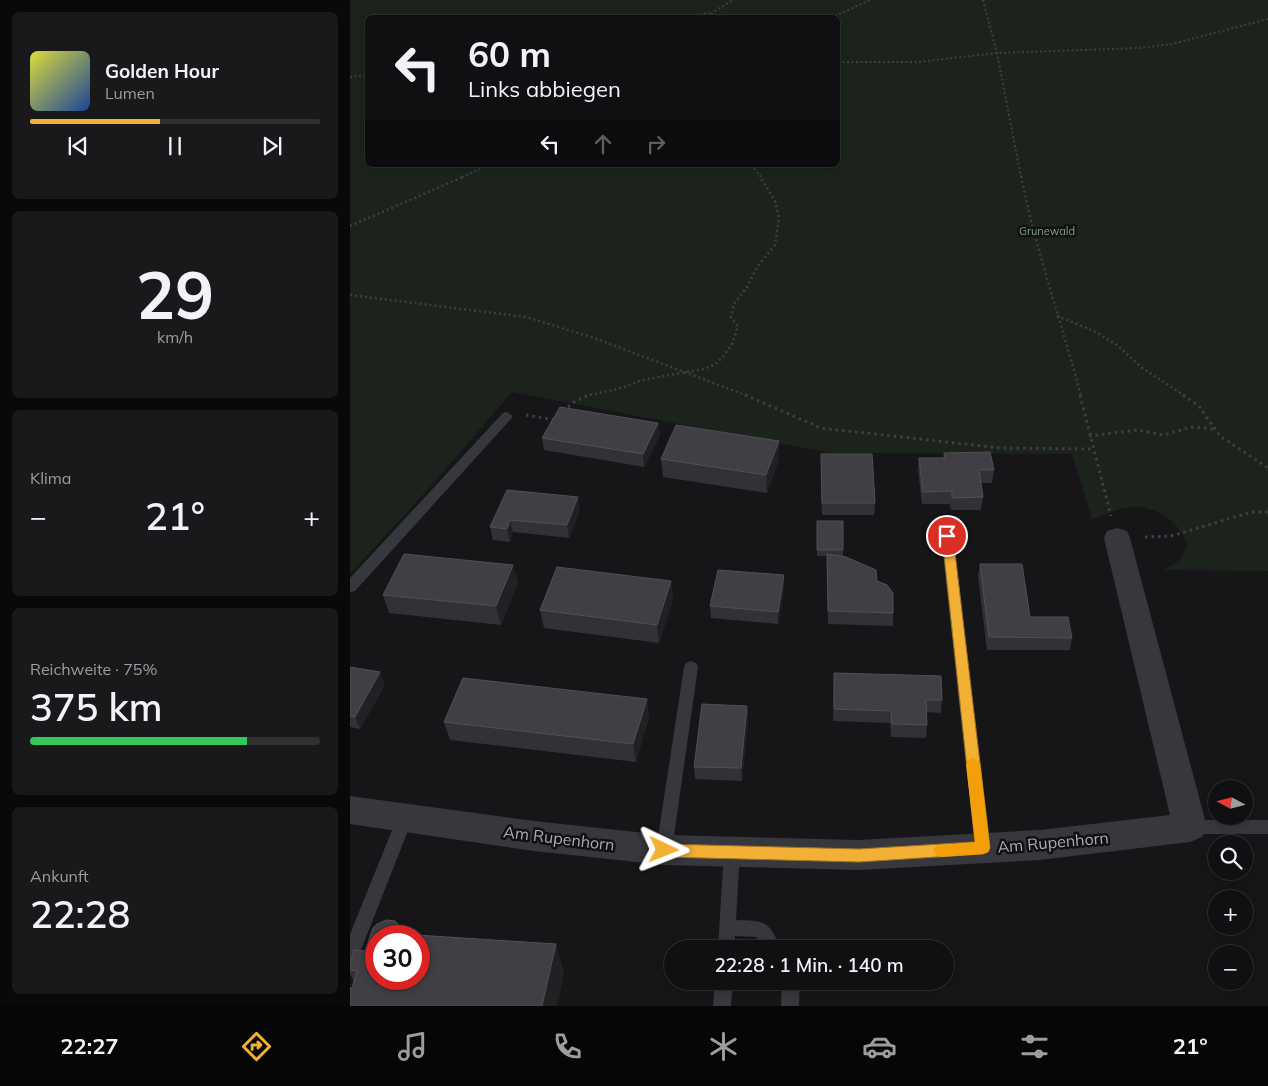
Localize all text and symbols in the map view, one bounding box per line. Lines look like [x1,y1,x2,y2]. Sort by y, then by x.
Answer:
text: 60 m [468,32,551,76]
icon: left [385,35,450,100]
text: Golden Hour [105,59,219,83]
text: Links abbiegen [468,75,621,103]
text: Lumen [105,83,155,103]
icon: left [536,130,564,158]
icon: ahead [589,130,617,158]
icon: right [642,130,670,158]
icon: previous [64,132,92,160]
icon: pause [161,132,189,160]
icon: next [258,132,286,160]
park label: Grunewald [1019,224,1075,238]
text: 29 [136,254,214,335]
text: km/h [157,327,193,347]
text: Klima [30,468,71,488]
text: 21° [145,492,205,540]
text: − [30,499,47,534]
text: + [303,499,320,534]
pin [926,515,968,557]
icon: arrive [933,522,961,550]
text: Reichweite · 75% [30,659,157,679]
text: 375 km [30,683,163,731]
north arrow [1208,780,1252,825]
map controls [1208,780,1253,990]
street label: Am Rupenhorn [502,821,616,855]
position arrow [637,823,689,875]
street label: Am Rupenhorn [997,827,1109,857]
button: search [1208,835,1253,880]
text: Ankunft [30,866,89,886]
text: 22:28 [30,890,130,938]
button: + [1208,890,1253,935]
speed limit sign: 30 [365,925,430,990]
button: − [1208,945,1253,990]
text: 22:28 · 1 Min. · 140 m [714,953,904,977]
icon: directions [239,1029,274,1064]
icon: music [395,1029,430,1064]
icon: phone [550,1029,585,1064]
icon: climate [706,1029,741,1064]
icon: car [862,1029,897,1064]
icon: filters [1017,1029,1052,1064]
text: 22:27 [60,1032,119,1060]
text: 21° [1173,1032,1208,1060]

